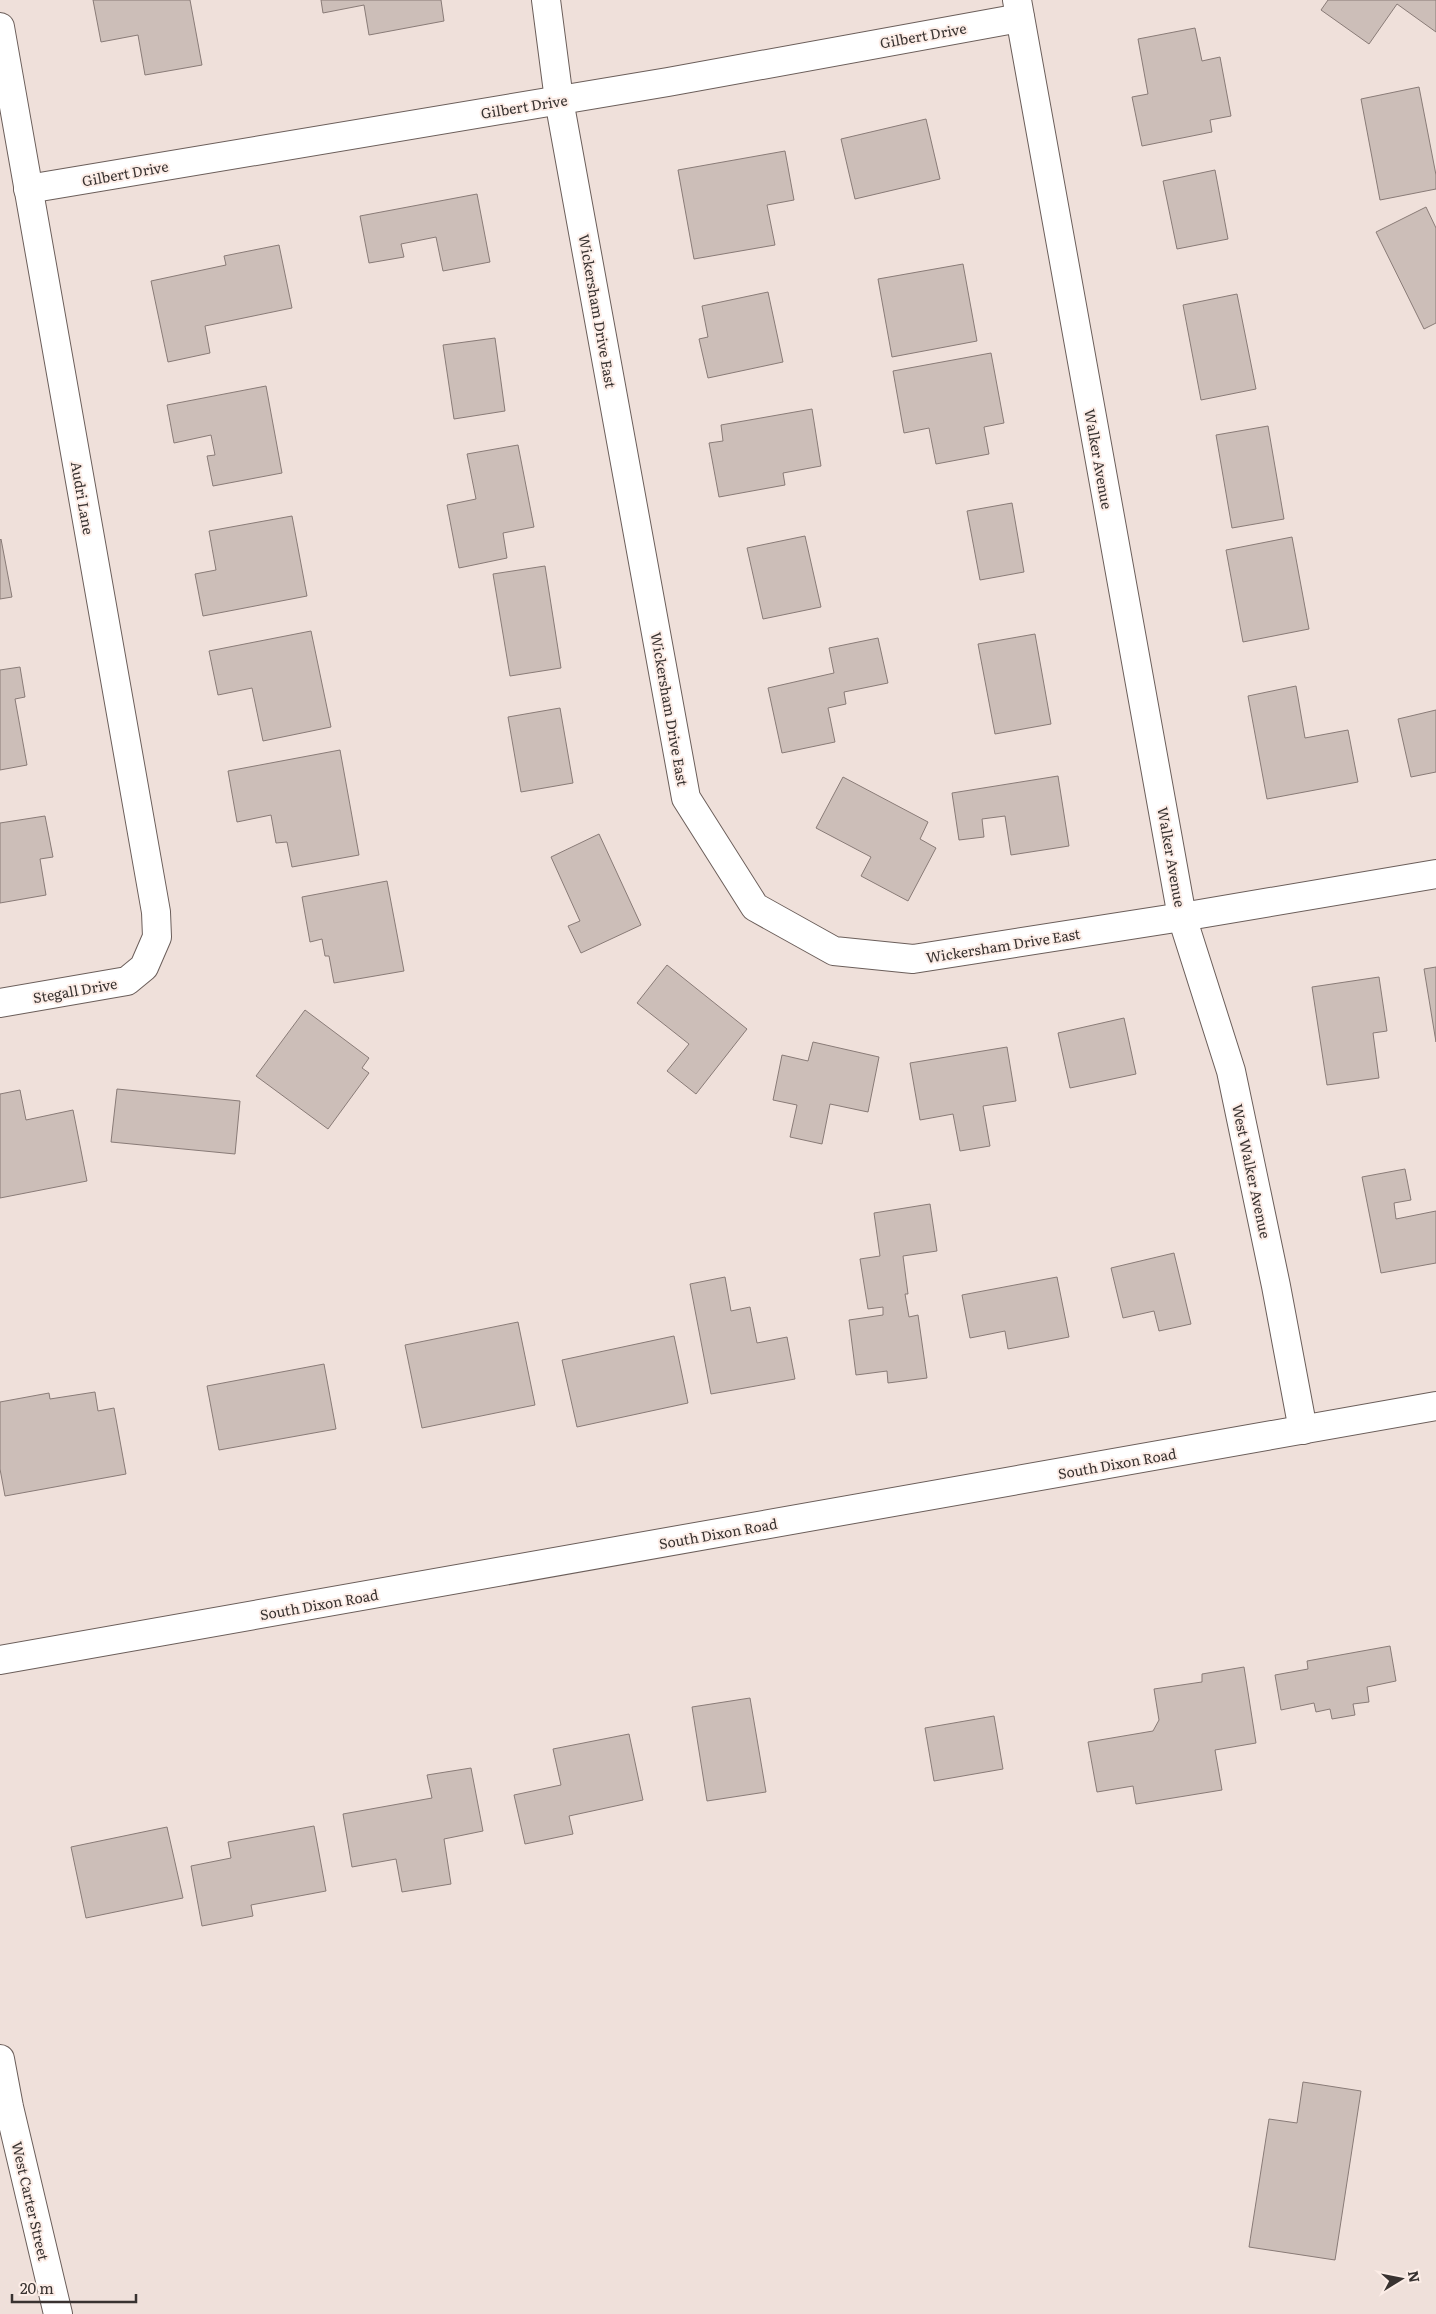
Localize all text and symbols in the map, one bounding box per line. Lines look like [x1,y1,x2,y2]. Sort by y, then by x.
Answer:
street label: Gilbert Drive [878,18,968,52]
street label: Gilbert Drive [479,89,569,123]
street label: Gilbert Drive [80,156,170,190]
street label: Wickersham Drive East [575,233,621,390]
street label: Walker Avenue [1080,407,1118,511]
street label: Audri Lane [67,460,99,536]
street label: Wickersham Drive East [647,631,693,788]
street label: Walker Avenue [1153,805,1191,909]
street label: Wickersham Drive East [924,923,1082,967]
street label: Stegall Drive [31,973,119,1007]
street label: West Walker Avenue [1228,1102,1276,1240]
street label: South Dixon Road [1056,1443,1178,1483]
street label: South Dixon Road [657,1513,779,1553]
street label: South Dixon Road [258,1584,380,1624]
street label: West Carter Street [8,2140,54,2263]
north arrow [1376,2254,1426,2304]
text: N [1404,2269,1426,2284]
scale bar [12,2272,136,2304]
text: 20 m [20,2276,54,2299]

